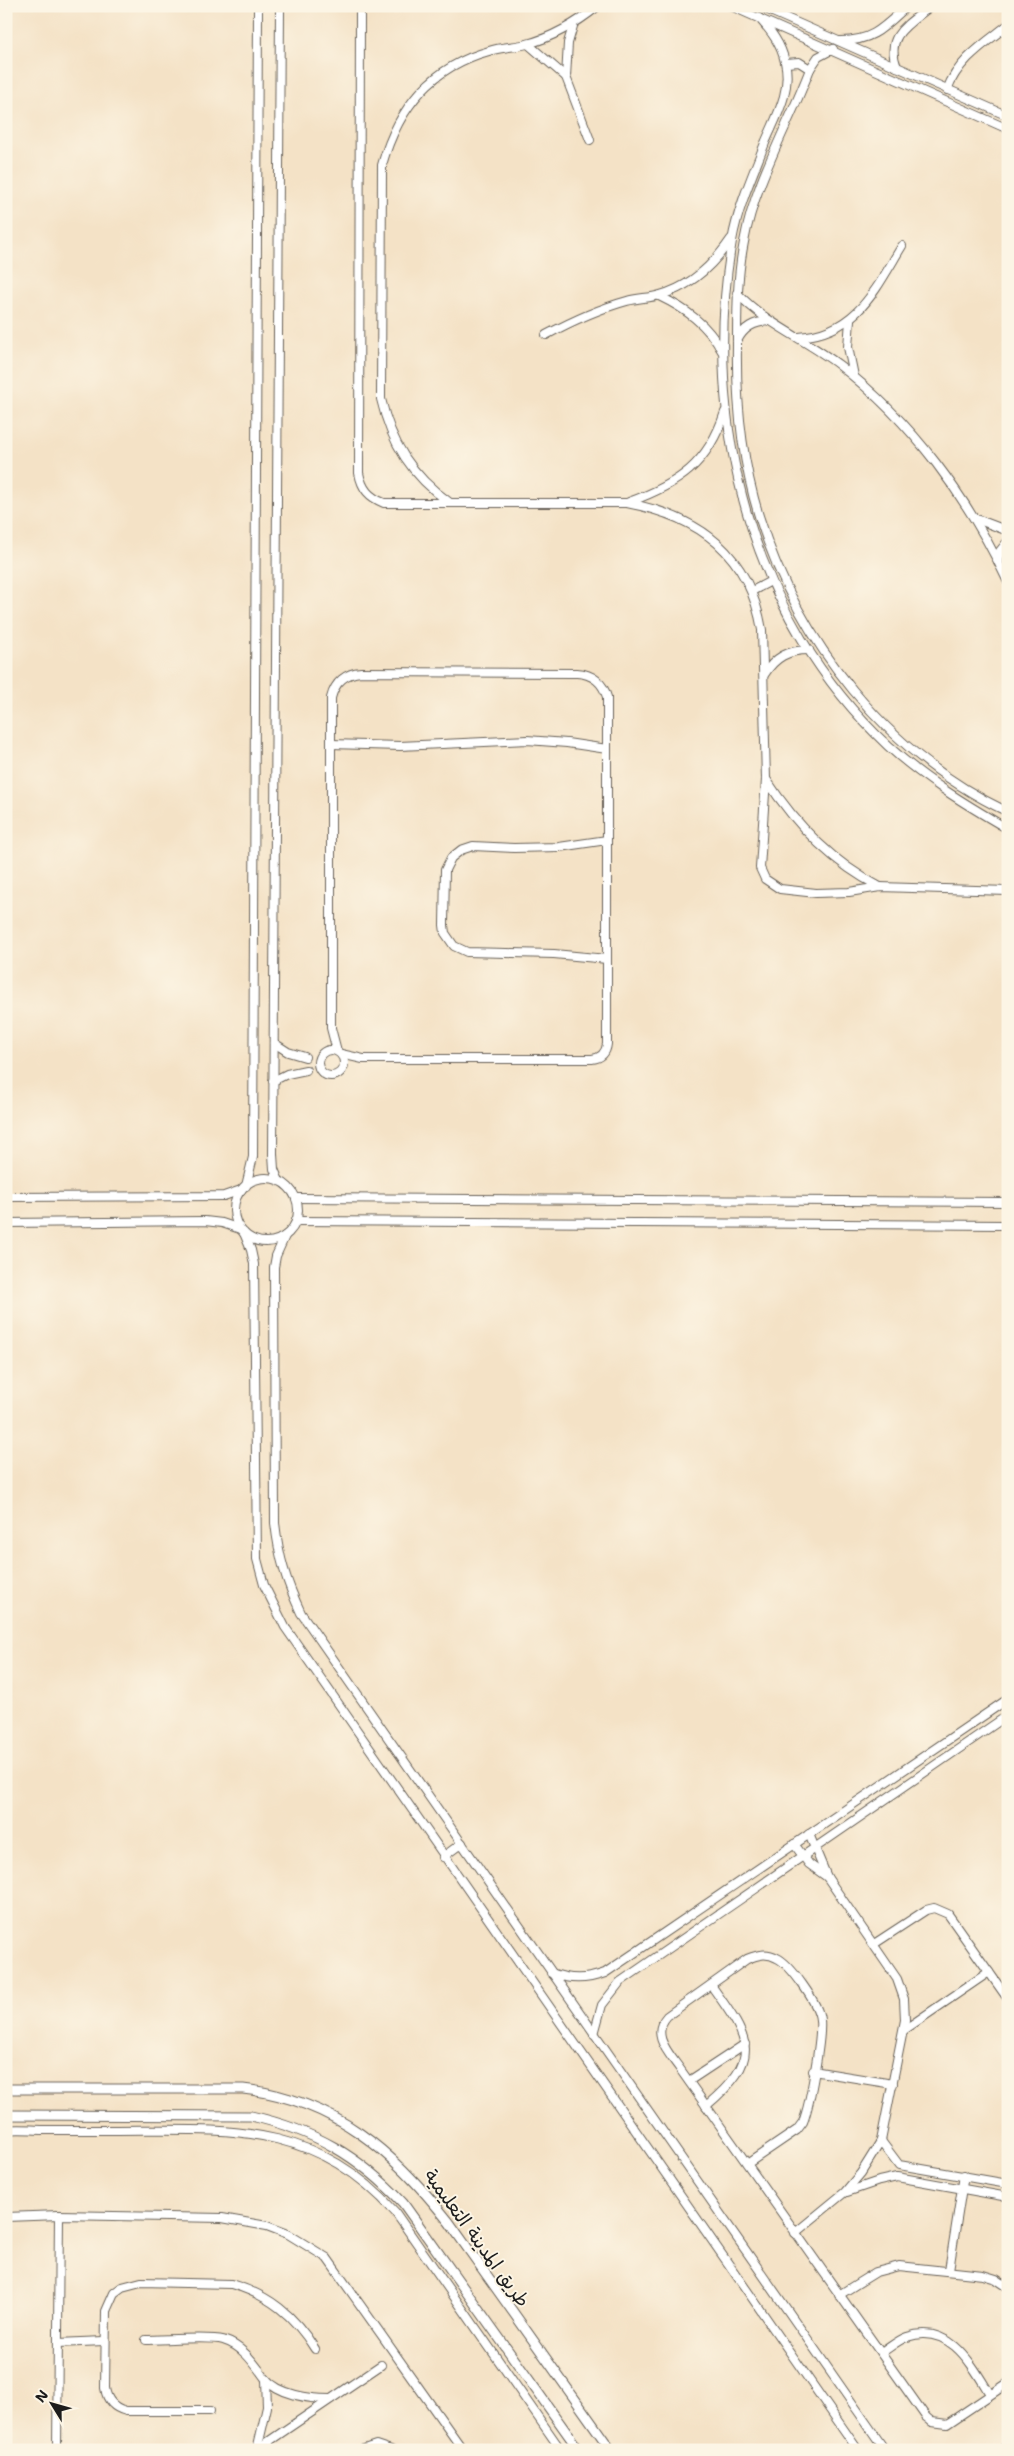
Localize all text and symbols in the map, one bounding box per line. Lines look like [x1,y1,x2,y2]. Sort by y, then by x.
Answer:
street label: طريق المدينة التعليمية [418,2164,536,2312]
north arrow [28,2378,78,2428]
text: N [31,2386,52,2406]

